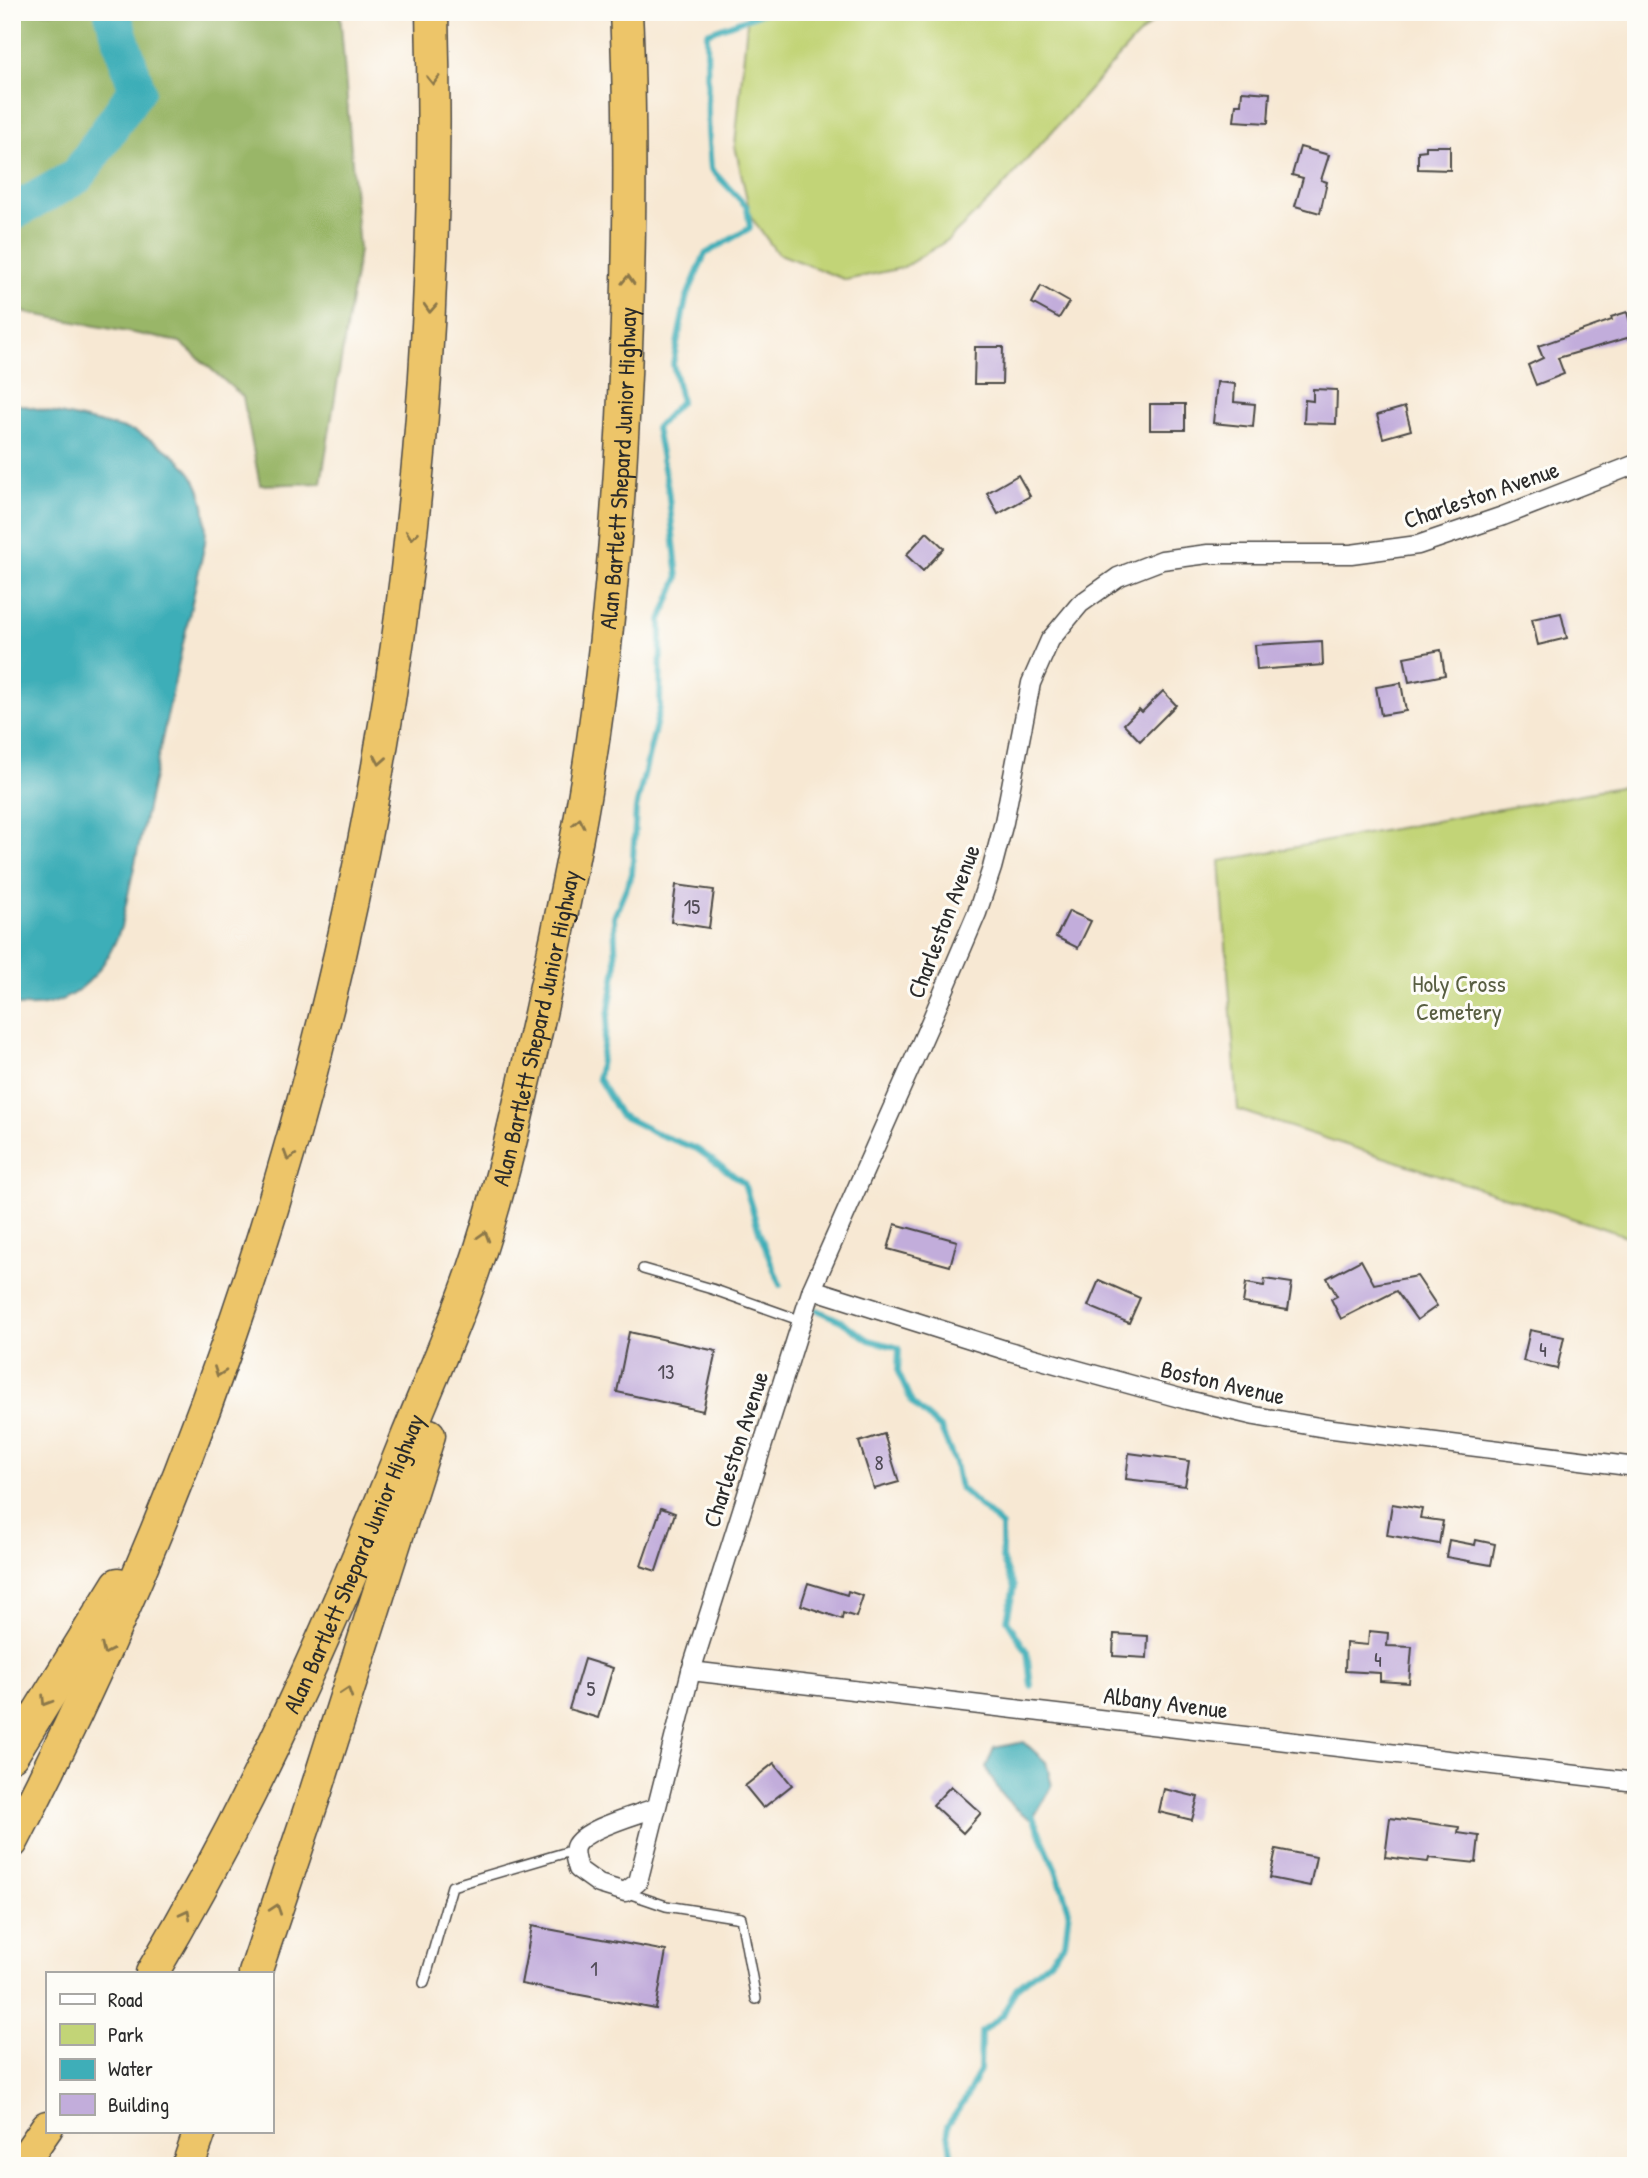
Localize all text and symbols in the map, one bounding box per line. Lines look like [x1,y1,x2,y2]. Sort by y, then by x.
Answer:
one-way arrow [425,76,441,86]
one-way arrow [621,274,636,285]
one-way arrow [422,303,437,314]
street label: Alan Bartlett Shepard Junior Highway [591,306,643,631]
street label: Charleston Avenue [1399,452,1563,536]
one-way arrow [405,529,420,540]
one-way arrow [373,754,388,766]
one-way arrow [571,817,586,829]
street label: Charleston Avenue [899,839,987,1002]
street label: Alan Bartlett Shepard Junior Highway [484,867,586,1189]
house number: 15 [684,892,700,921]
park label: Holy Cross Cemetery [1412,967,1506,1027]
one-way arrow [282,1150,297,1162]
one-way arrow [475,1230,490,1242]
house number: 4 [1539,1335,1547,1364]
street label: Boston Avenue [1158,1352,1289,1412]
house number: 13 [657,1357,675,1386]
one-way arrow [213,1366,227,1378]
street label: Charleston Avenue [695,1366,775,1531]
street label: Alan Bartlett Shepard Junior Highway [275,1409,431,1718]
house number: 8 [874,1448,884,1477]
one-way arrow [100,1642,114,1655]
house number: 4 [1374,1645,1382,1674]
house number: 5 [587,1674,596,1703]
street label: Albany Avenue [1102,1679,1230,1726]
one-way arrow [339,1687,354,1699]
one-way arrow [41,1693,54,1706]
one-way arrow [268,1903,283,1915]
one-way arrow [178,1909,191,1922]
house number: 1 [590,1954,598,1983]
legend [46,1972,273,2132]
text: Road [108,1985,142,2014]
text: Park [108,2020,143,2049]
text: Water [108,2054,153,2083]
text: Building [108,2090,169,2119]

